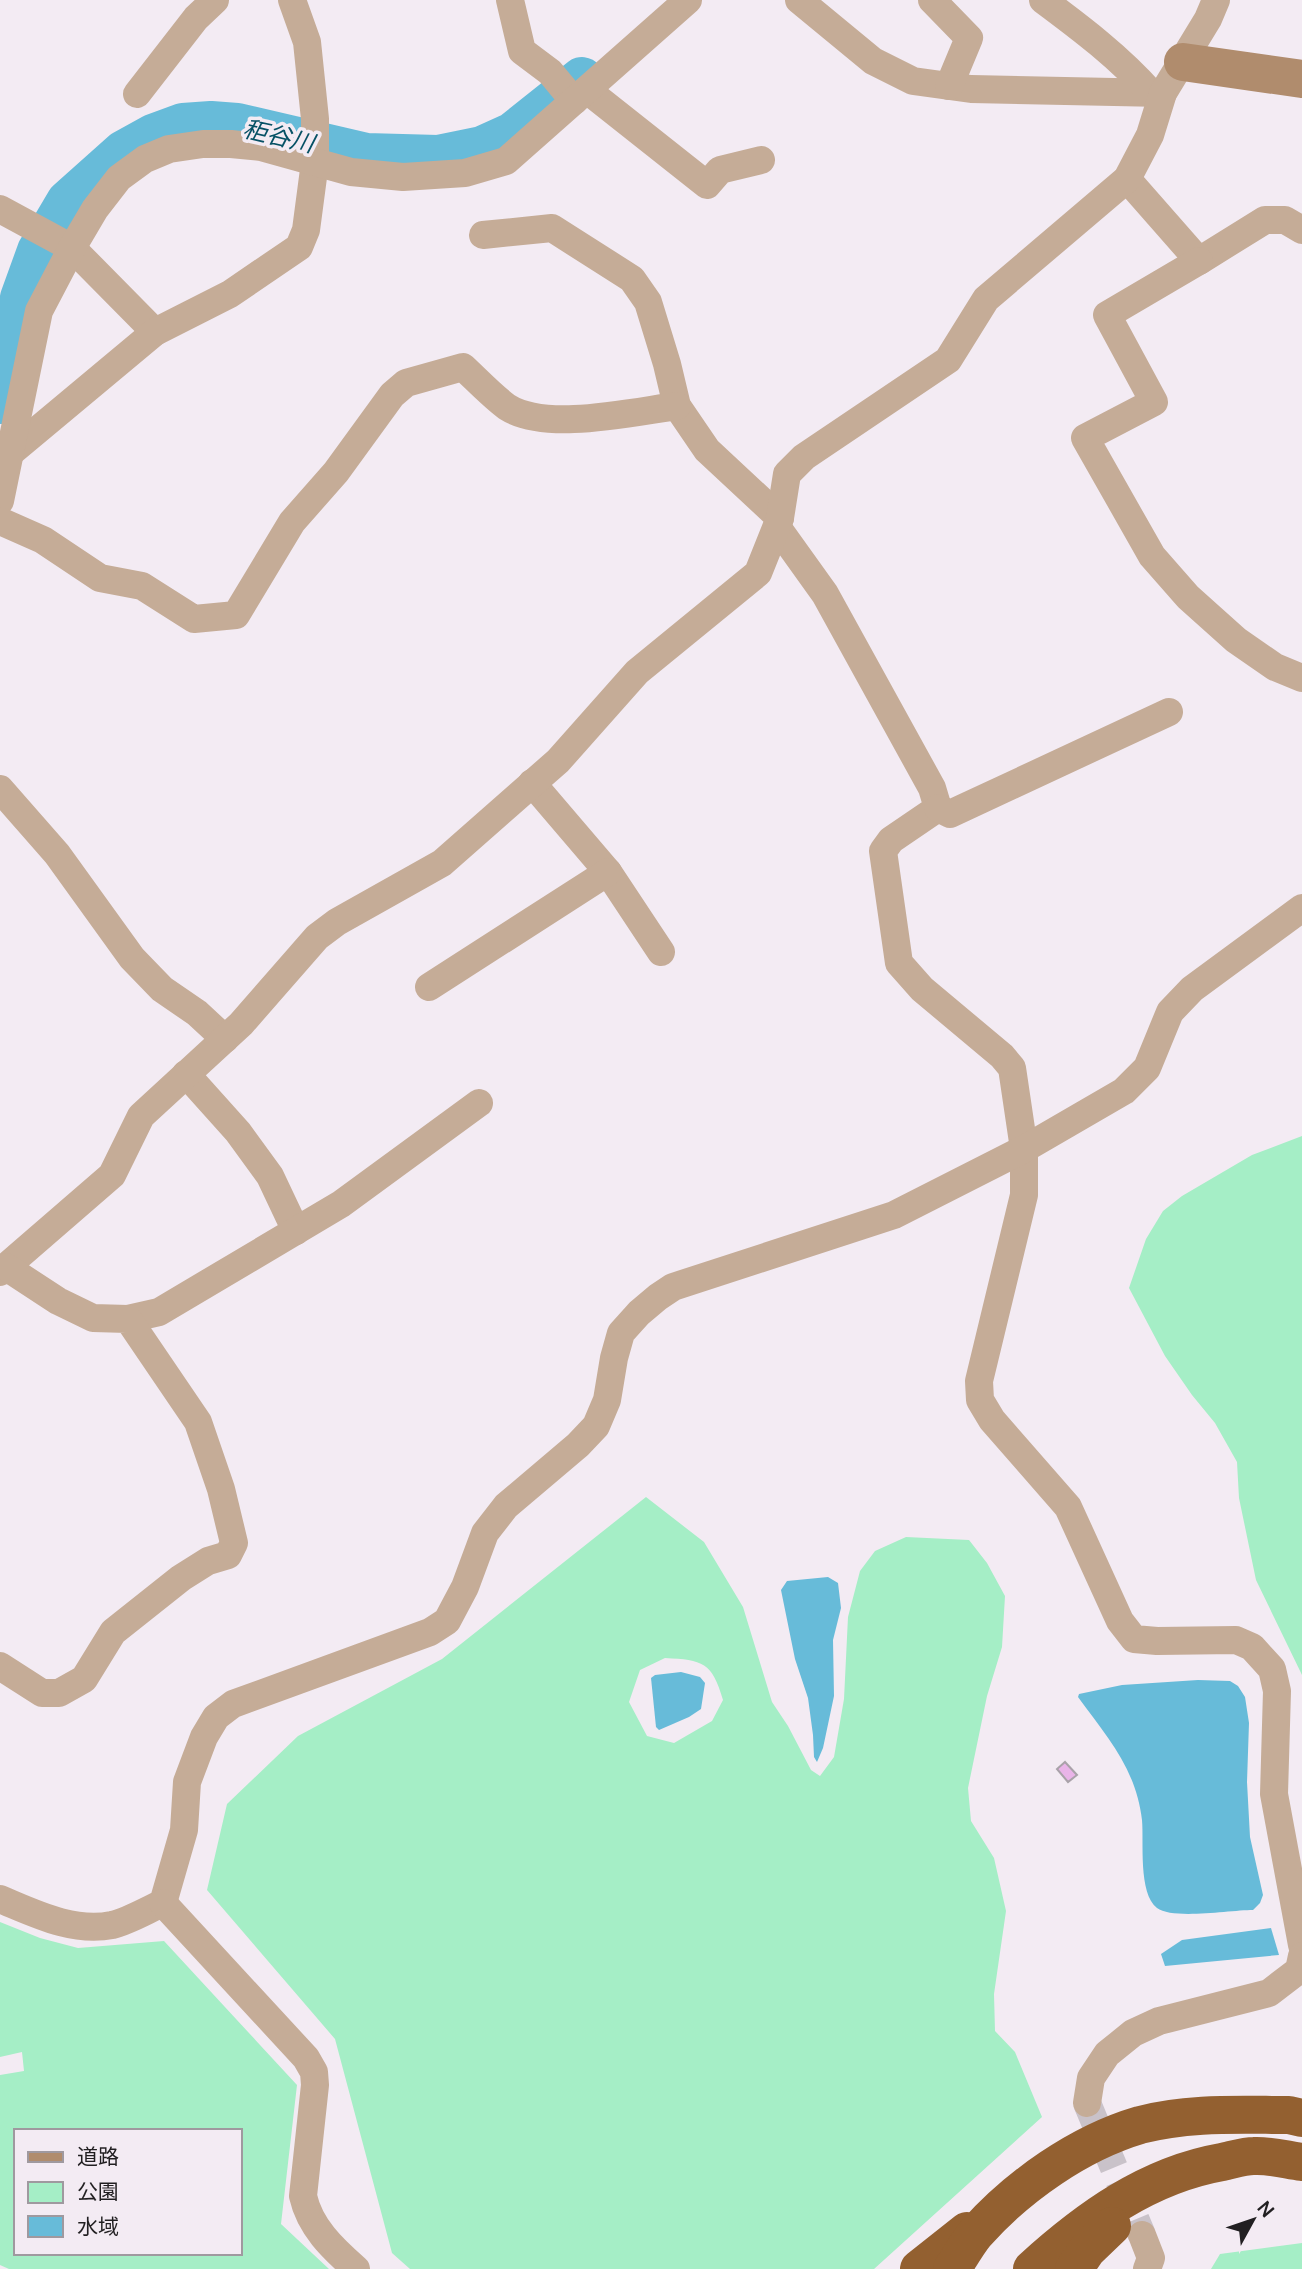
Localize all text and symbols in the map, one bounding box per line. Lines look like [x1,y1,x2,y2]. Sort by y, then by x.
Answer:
water label: 秬谷川 [240,111,321,160]
legend [14,2129,242,2255]
text: 道路 [77,2142,119,2170]
text: 公園 [77,2177,119,2205]
north arrow [1218,2185,1288,2255]
text: N [1252,2195,1280,2223]
text: 水域 [77,2212,119,2240]

